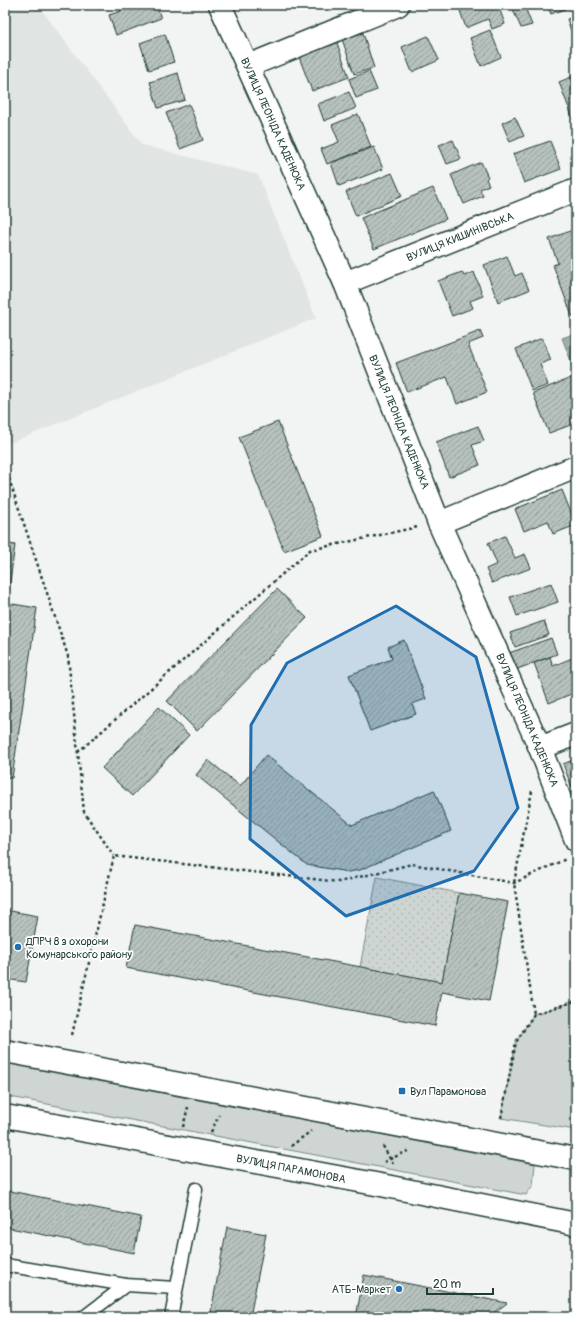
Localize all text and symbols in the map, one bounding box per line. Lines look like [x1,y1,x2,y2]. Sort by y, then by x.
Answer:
street label: ВУЛИЦЯ ЛЕОНІДА КАДЕНЮКА [238,56,308,192]
street label: ВУЛИЦЯ КИШИНІВСЬКА [405,210,515,264]
street label: ВУЛИЦЯ ЛЕОНІДА КАДЕНЮКА [366,353,432,491]
street label: ВУЛИЦЯ ЛЕОНІДА КАДЕНЮКА [493,651,561,789]
place label: ДПРЧ 8 з охорони Комунарського району [25,935,132,961]
marker: ДПРЧ 8 з охорони Комунарського району [13,942,23,952]
place label: Вул Парамонова [410,1085,486,1098]
marker: Вул Парамонова [397,1086,407,1096]
street label: ВУЛИЦЯ ПАРАМОНОВА [235,1152,347,1186]
scale bar [427,1270,493,1296]
text: 20 m [433,1277,462,1292]
place label: АТБ-Маркет [332,1283,391,1296]
marker: АТБ-Маркет [394,1284,404,1294]

